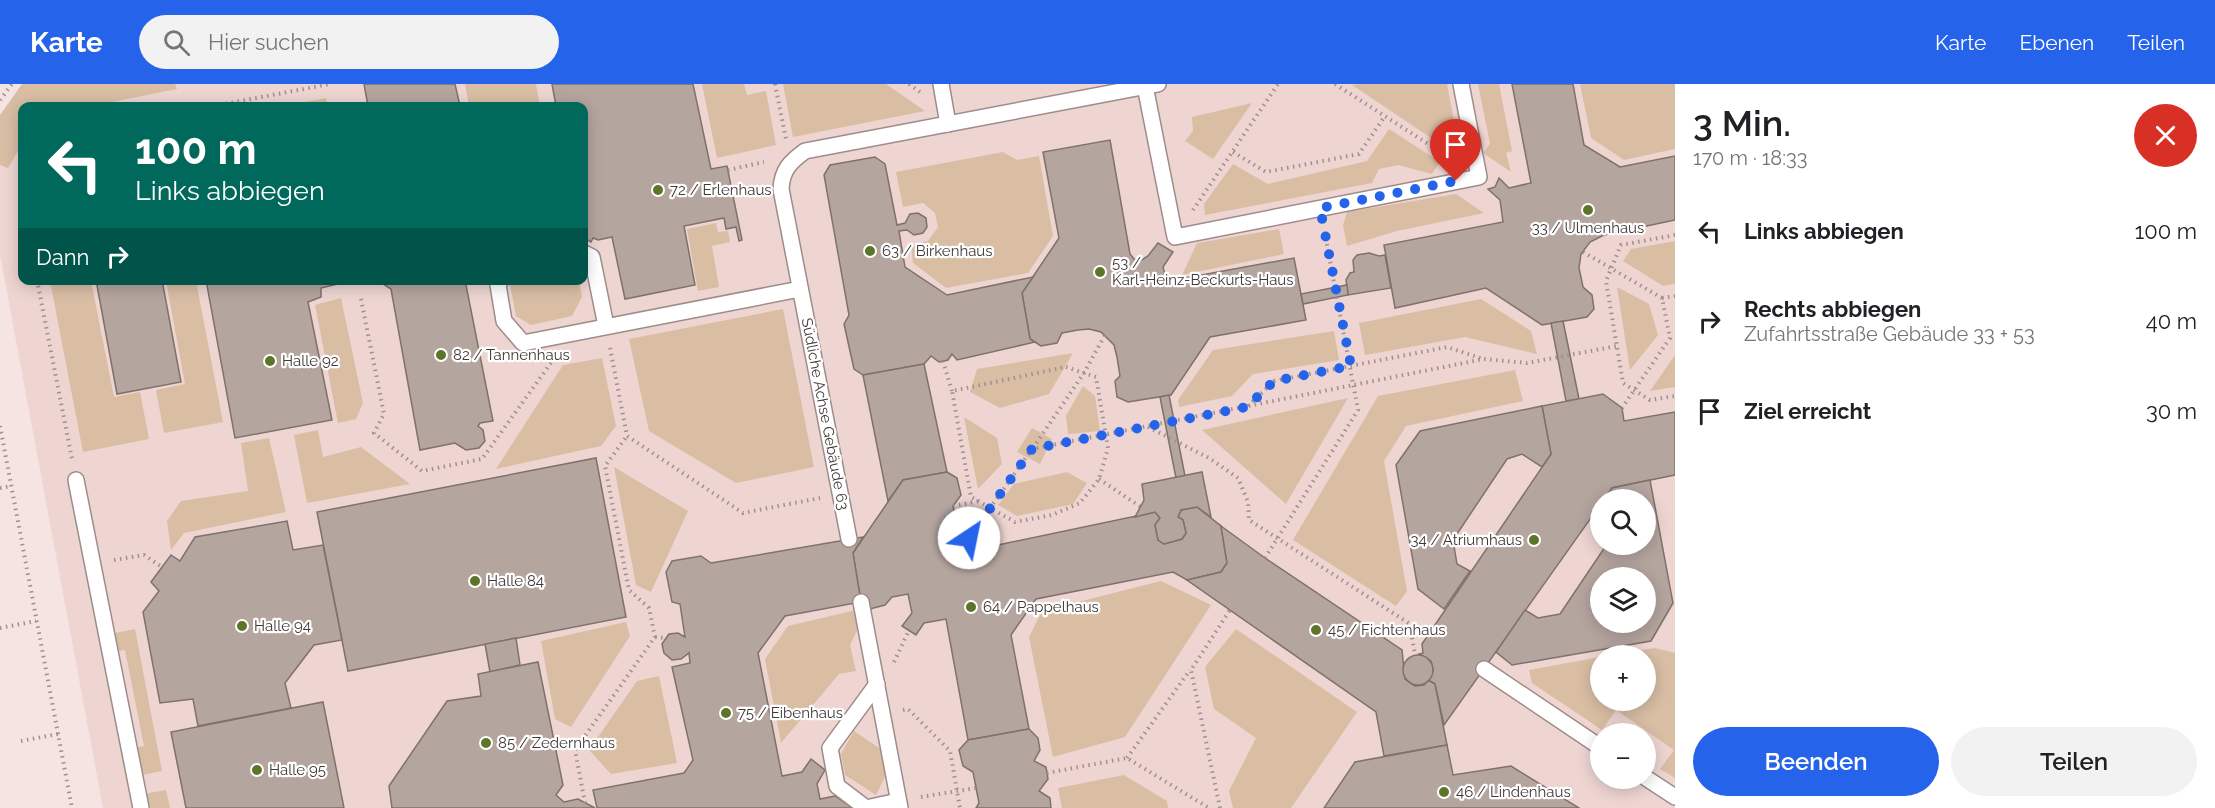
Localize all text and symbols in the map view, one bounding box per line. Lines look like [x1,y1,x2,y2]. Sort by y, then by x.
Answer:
search box [139,15,559,69]
text: Karte [30,26,103,59]
icon: search [160,26,193,59]
text: Hier suchen [208,29,329,55]
text: Karte [1935,30,1986,55]
text: Ebenen [2019,30,2094,55]
text: Teilen [2127,30,2185,55]
text: 3 Min. [1693,102,1791,144]
button: close [2134,104,2197,167]
pin [1430,119,1481,181]
text: 100 m [135,125,257,174]
icon: left [36,126,114,204]
icon: arrive [1439,128,1472,161]
text: 170 m · 18:33 [1693,146,1807,170]
text: Links abbiegen [135,175,325,206]
place label: 72 / Erlenhaus [670,181,772,199]
marker: 72 / Erlenhaus [651,183,665,197]
marker: 33 / Ulmenhaus [1581,203,1595,217]
icon: left [1693,215,1726,248]
text: Links abbiegen [1744,218,1904,244]
text: 100 m [2135,218,2197,244]
place label: 33 / Ulmenhaus [1532,219,1644,237]
icon: right [101,240,134,273]
place label: 63 / Birkenhaus [882,242,992,260]
text: Dann [36,244,89,270]
marker: 63 / Birkenhaus [863,244,877,258]
place label: 53 / Karl-Heinz-Beckurts-Haus [1112,254,1294,289]
marker: 53 / Karl-Heinz-Beckurts-Haus [1093,265,1107,279]
text: Rechts abbiegen [1744,296,1921,322]
icon: right [1693,305,1726,338]
text: 40 m [2146,308,2197,334]
street label: Südliche Achse Gebäude 63 [798,316,852,512]
text: Zufahrtsstraße Gebäude 33 + 53 [1744,322,2035,346]
place label: 82 / Tannenhaus [453,346,570,364]
marker: 82 / Tannenhaus [434,348,448,362]
place label: Halle 92 [282,352,339,370]
marker: Halle 92 [263,354,277,368]
icon: arrive [1693,395,1726,428]
text: Ziel erreicht [1744,398,1871,424]
text: 30 m [2146,398,2197,424]
map controls [1590,489,1656,789]
button: search [1590,489,1656,555]
position arrow [937,506,1001,570]
place label: 34 / Atriumhaus [1410,531,1522,549]
marker: 34 / Atriumhaus [1527,533,1541,547]
button: layers [1590,567,1656,633]
place label: Halle 84 [487,572,544,590]
marker: Halle 84 [468,574,482,588]
place label: 64 / Pappelhaus [983,598,1099,616]
marker: 64 / Pappelhaus [964,600,978,614]
place label: Halle 94 [254,617,311,635]
marker: Halle 94 [235,619,249,633]
place label: 45 / Fichtenhaus [1328,621,1446,639]
marker: 45 / Fichtenhaus [1309,623,1323,637]
button: + [1590,645,1656,711]
place label: 75 / Eibenhaus [738,704,843,722]
marker: 75 / Eibenhaus [719,706,733,720]
button: − [1590,723,1656,789]
button: Beenden [1693,727,1939,796]
button: Teilen [1951,727,2197,796]
place label: 85 / Zedernhaus [498,734,615,752]
marker: 85 / Zedernhaus [479,736,493,750]
place label: Halle 95 [269,761,326,779]
marker: Halle 95 [250,763,264,777]
place label: 46 / Lindenhaus [1456,783,1571,801]
marker: 46 / Lindenhaus [1437,785,1451,799]

